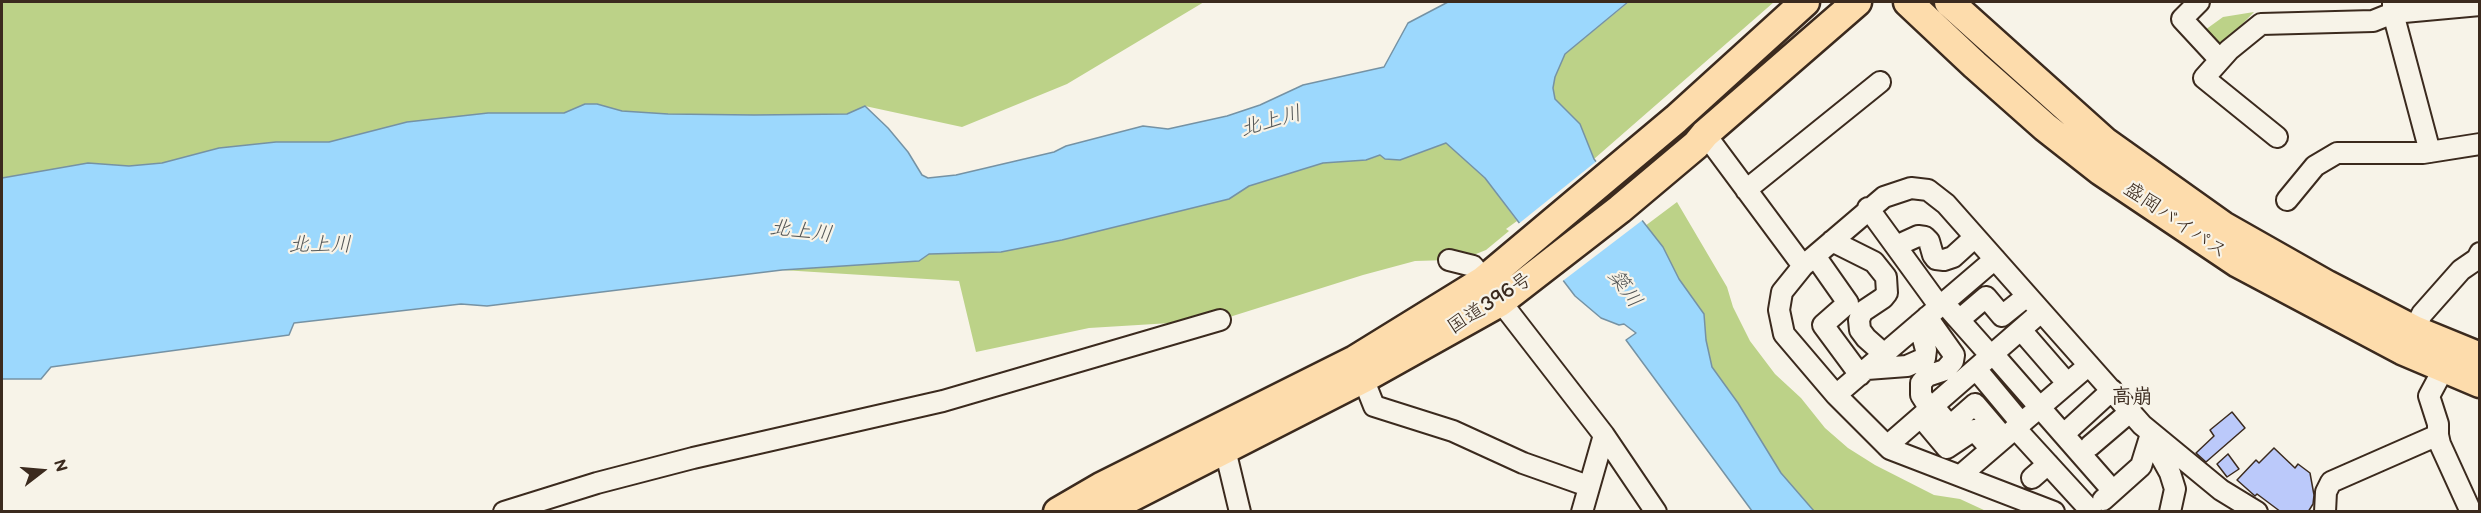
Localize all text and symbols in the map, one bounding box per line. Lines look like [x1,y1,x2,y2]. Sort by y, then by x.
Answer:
water label: 北上川 [1237,101,1305,143]
street label: 盛岡バイパス [2119,178,2231,264]
water label: 北上川 [768,216,834,248]
water label: 北上川 [289,233,351,259]
water label: 簗川 [1601,265,1647,313]
street label: 国道396号 [1443,268,1537,340]
district label: 高崩 [2111,385,2153,411]
north arrow [12,441,72,501]
text: N [49,457,71,474]

